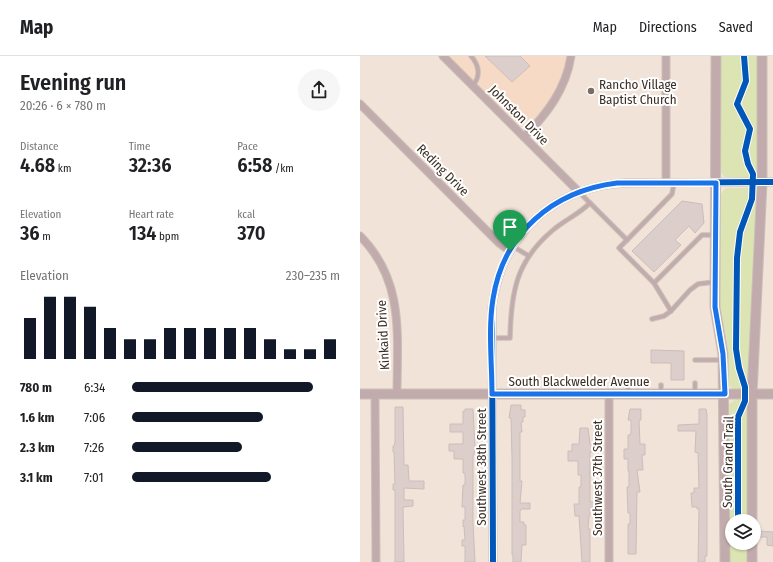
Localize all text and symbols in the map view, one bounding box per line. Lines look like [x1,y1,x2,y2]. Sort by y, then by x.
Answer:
text: Map [20,16,53,39]
text: Map [593,19,617,36]
text: Directions [639,19,697,36]
text: Saved [719,19,753,36]
text: Evening run [20,69,126,96]
button: share [298,69,340,111]
place label: Rancho Village Baptist Church [599,77,677,107]
street label: Johnston Drive [486,82,552,148]
marker: Rancho Village Baptist Church [586,86,596,96]
text: 20:26 · 6 × 780 m [20,98,106,113]
text: Distance [20,140,59,153]
text: Time [129,140,150,153]
text: Pace [237,140,258,153]
street label: Reding Drive [414,141,472,199]
text: 4.68 [20,153,55,177]
text: 32:36 [129,153,172,177]
text: 6:58 [237,153,272,177]
text: km [55,162,71,175]
text: /km [272,162,294,175]
text: Elevation [20,208,61,221]
text: Heart rate [129,208,174,221]
text: kcal [237,208,255,221]
pin [493,210,527,251]
icon: arrive [499,216,521,238]
text: 36 [20,221,40,245]
text: 134 [129,221,156,245]
text: 370 [237,221,266,245]
text: m [40,230,51,243]
text: bpm [156,230,179,243]
text: Elevation [20,268,69,283]
text: 230–235 m [286,268,340,283]
street label: Kinkaid Drive [374,300,392,370]
street label: South Blackwelder Avenue [508,374,650,389]
text: 780 m [20,380,52,395]
text: 6:34 [84,380,105,395]
street label: Southwest 38th Street [474,408,489,526]
text: 1.6 km [20,410,54,425]
text: 7:06 [84,410,105,425]
street label: South Grand Trail [720,415,736,508]
street label: Southwest 37th Street [590,419,605,536]
text: 2.3 km [20,440,55,455]
text: 7:26 [84,440,104,455]
text: 3.1 km [20,470,53,485]
text: 7:01 [84,470,104,485]
map controls [725,514,761,550]
button: layers [725,514,761,550]

